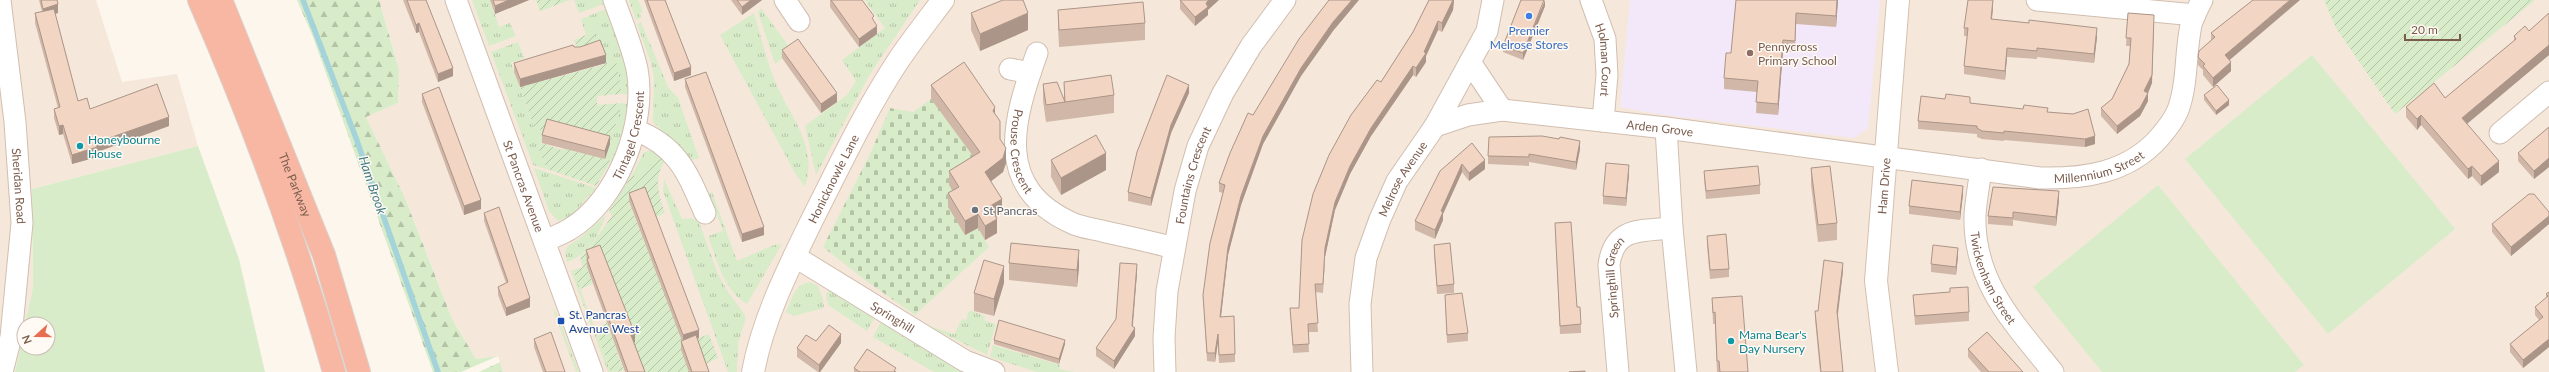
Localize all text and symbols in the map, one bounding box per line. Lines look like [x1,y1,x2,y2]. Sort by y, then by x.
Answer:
marker: Premier Melrose Stores [1524,11,1534,21]
scale bar [2405,16,2460,42]
street label: Holman Court [1592,21,1615,98]
text: 20 m [2411,22,2438,37]
place label: Premier Melrose Stores [1490,23,1568,52]
place label: Pennycross Primary School [1758,39,1837,68]
marker: Pennycross Primary School [1745,48,1755,58]
street label: Tintagel Crescent [609,90,646,182]
street label: Prouse Crescent [1008,108,1037,197]
street label: Arden Grove [1626,116,1694,139]
street label: Fountains Crescent [1172,123,1214,225]
place label: Honeybourne House [88,132,160,161]
street label: Honicknowle Lane [804,132,862,226]
street label: St Pancras Avenue [500,138,548,234]
street label: Melrose Avenue [1375,138,1430,219]
marker: Honeybourne House [75,141,85,151]
street label: Millennium Street [2054,147,2147,186]
street label: Sheridan Road [9,148,30,224]
street label: The Parkway [276,150,316,220]
water label: Ham Brook [356,154,391,217]
street label: Ham Drive [1874,157,1893,215]
place label: St Pancras [983,203,1037,218]
marker: St Pancras [970,205,980,215]
street label: Twickenham Street [1968,231,2020,328]
street label: Springhill Green [1601,233,1627,319]
street label: Springhill [868,298,917,336]
place label: St. Pancras Avenue West [569,307,640,336]
north arrow [16,316,56,356]
marker: St. Pancras Avenue West [556,316,566,326]
place label: Mama Bear's Day Nursery [1739,327,1807,356]
text: N [19,333,34,346]
marker: Mama Bear's Day Nursery [1726,336,1736,346]

